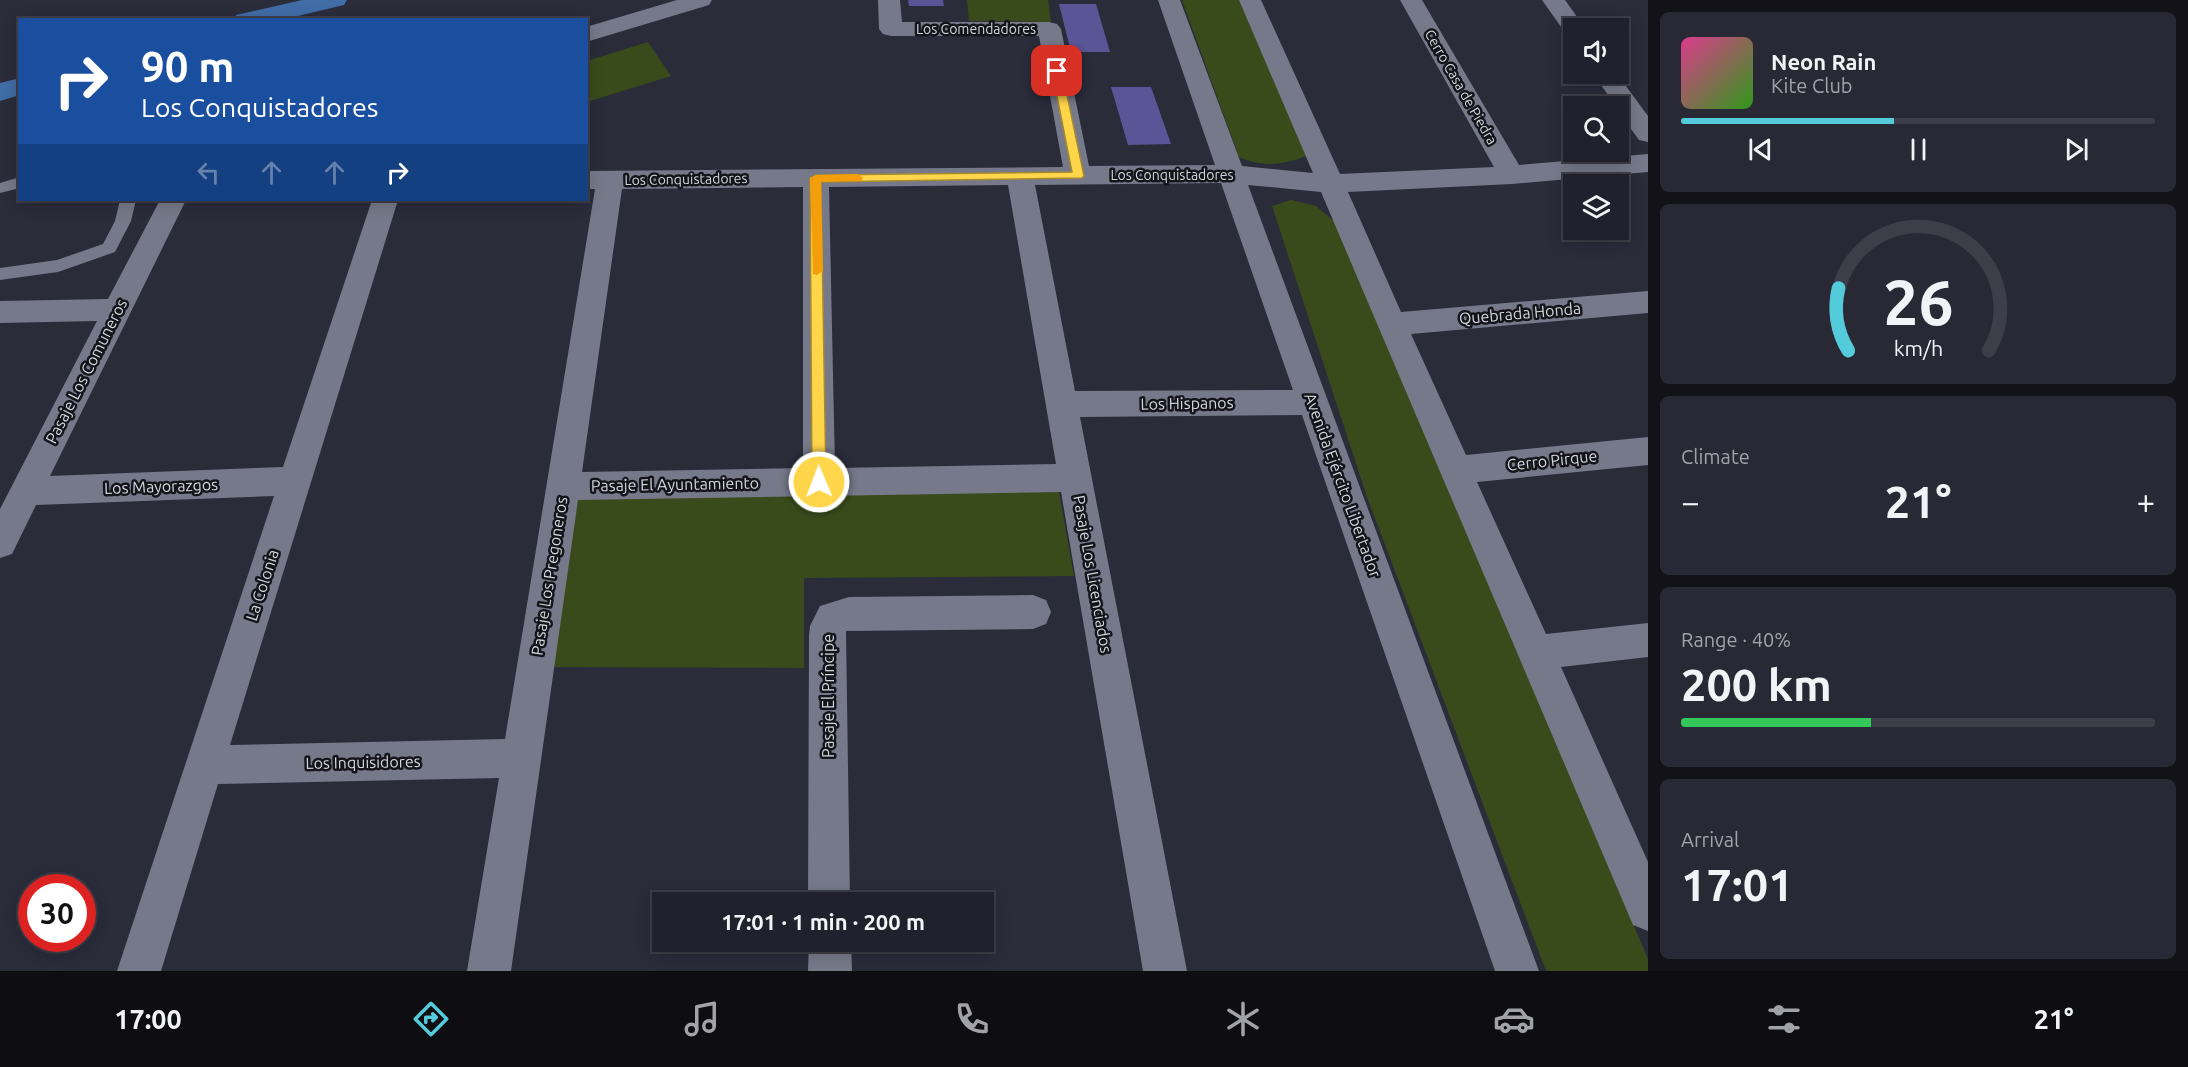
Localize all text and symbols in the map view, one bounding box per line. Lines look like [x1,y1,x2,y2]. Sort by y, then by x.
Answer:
map controls [1563,18,1629,240]
button: sound [1563,18,1629,84]
street label: Los Comendadores [916,21,1036,37]
street label: Cerro Casa de Piedra [1422,27,1500,147]
icon: right [42,42,120,120]
text: 90 m [141,43,235,90]
pin [1031,45,1082,96]
text: Neon Rain [1771,49,1876,74]
icon: arrive [1040,54,1073,87]
text: Kite Club [1771,74,1853,97]
text: Los Conquistadores [141,92,379,122]
button: search [1563,96,1629,162]
icon: previous [1744,133,1777,166]
icon: pause [1902,133,1935,166]
icon: next [2060,133,2093,166]
icon: left [192,156,225,189]
icon: ahead [255,156,288,189]
icon: ahead [318,156,351,189]
icon: right [381,156,414,189]
street label: Los Conquistadores [1110,167,1234,183]
street label: Los Conquistadores [624,170,748,188]
button: layers [1563,174,1629,240]
text: 26 [1883,267,1953,337]
street label: Pasaje Los Comuneros [42,296,130,446]
street label: Quebrada Honda [1458,299,1582,327]
text: km/h [1893,336,1943,360]
street label: Avenida Ejército Libertador [1301,390,1385,580]
street label: Los Hispanos [1140,393,1234,413]
text: Climate [1681,445,1750,468]
street label: Cerro Pirque [1506,446,1598,474]
position arrow [787,450,851,514]
street label: Pasaje El Ayuntamiento [591,474,759,494]
street label: Los Mayorazgos [104,475,218,497]
text: 21° [1885,476,1951,527]
text: − [1681,483,1700,520]
text: + [2136,483,2155,520]
street label: Pasaje Los Licenciados [1070,494,1116,654]
street label: Pasaje Los Pregoneros [528,495,570,657]
street label: La Colonia [242,547,282,623]
text: Range · 40% [1681,628,1791,651]
street label: Pasaje El Príncipe [819,634,837,758]
text: 200 km [1681,659,1832,710]
street label: Los Inquisidores [305,752,421,772]
text: Arrival [1681,828,1739,851]
text: 17:01 [1681,859,1794,910]
speed limit sign: 30 [18,874,96,952]
text: 17:01 · 1 min · 200 m [721,909,925,934]
icon: directions [410,998,452,1040]
icon: music [681,998,723,1040]
icon: phone [951,998,993,1040]
icon: climate [1222,998,1264,1040]
icon: car [1493,998,1535,1040]
icon: filters [1763,998,1805,1040]
text: 17:00 [114,1004,182,1034]
text: 21° [2034,1004,2074,1034]

